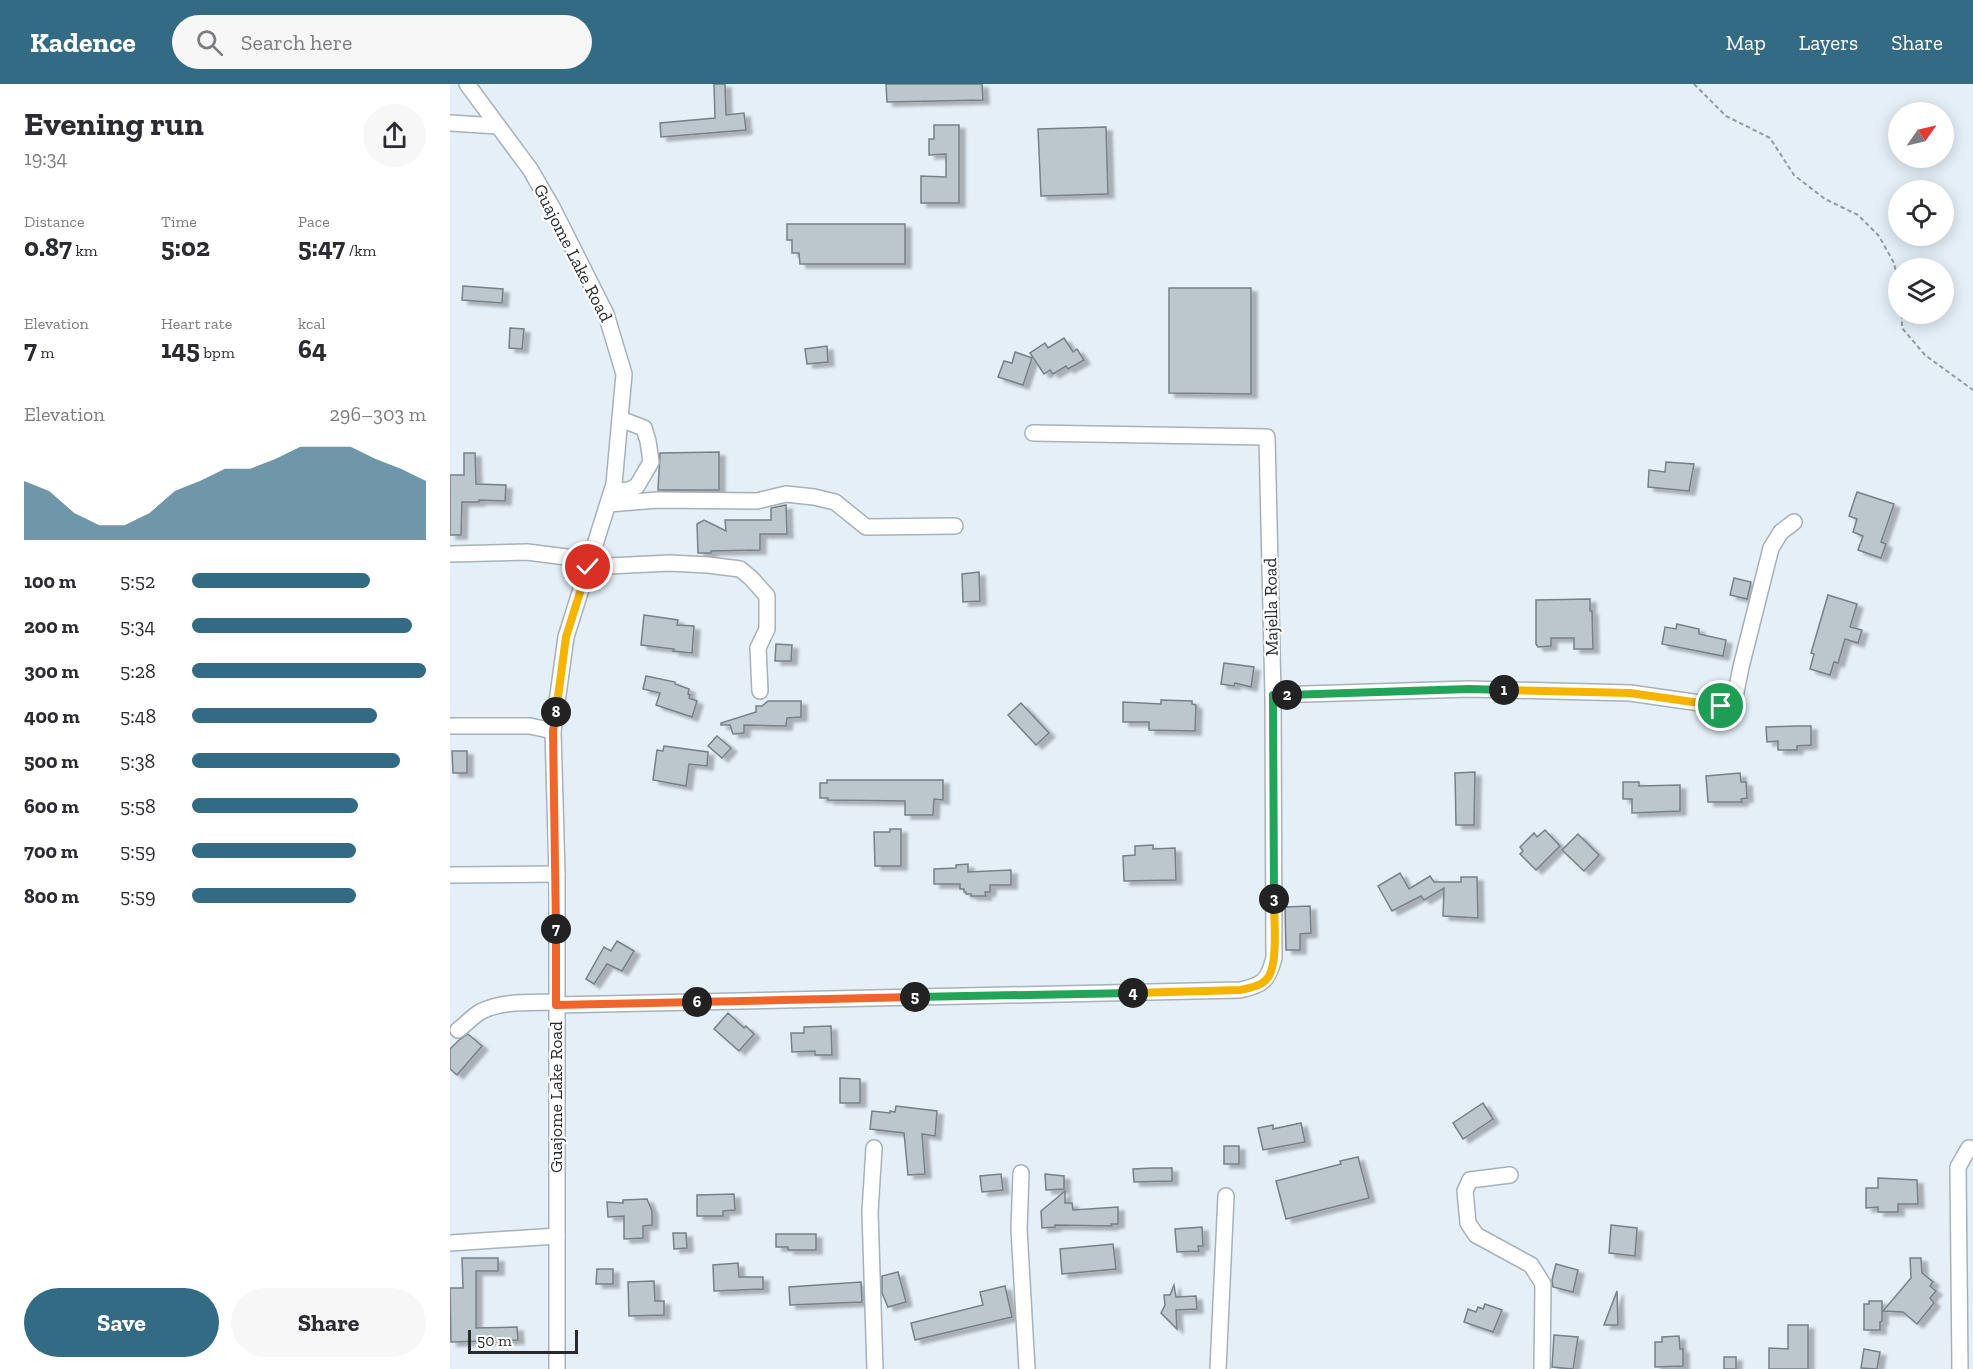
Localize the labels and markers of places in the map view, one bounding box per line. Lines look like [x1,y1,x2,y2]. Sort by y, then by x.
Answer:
pin [562,541,613,592]
pin: 1 [1489,675,1519,705]
pin: 2 [1272,680,1302,710]
pin [1695,680,1746,731]
pin: 8 [541,697,571,727]
pin: 3 [1259,884,1289,914]
pin: 7 [541,914,571,944]
pin: 4 [1118,978,1148,1008]
pin: 5 [900,982,930,1012]
pin: 6 [682,987,712,1017]

